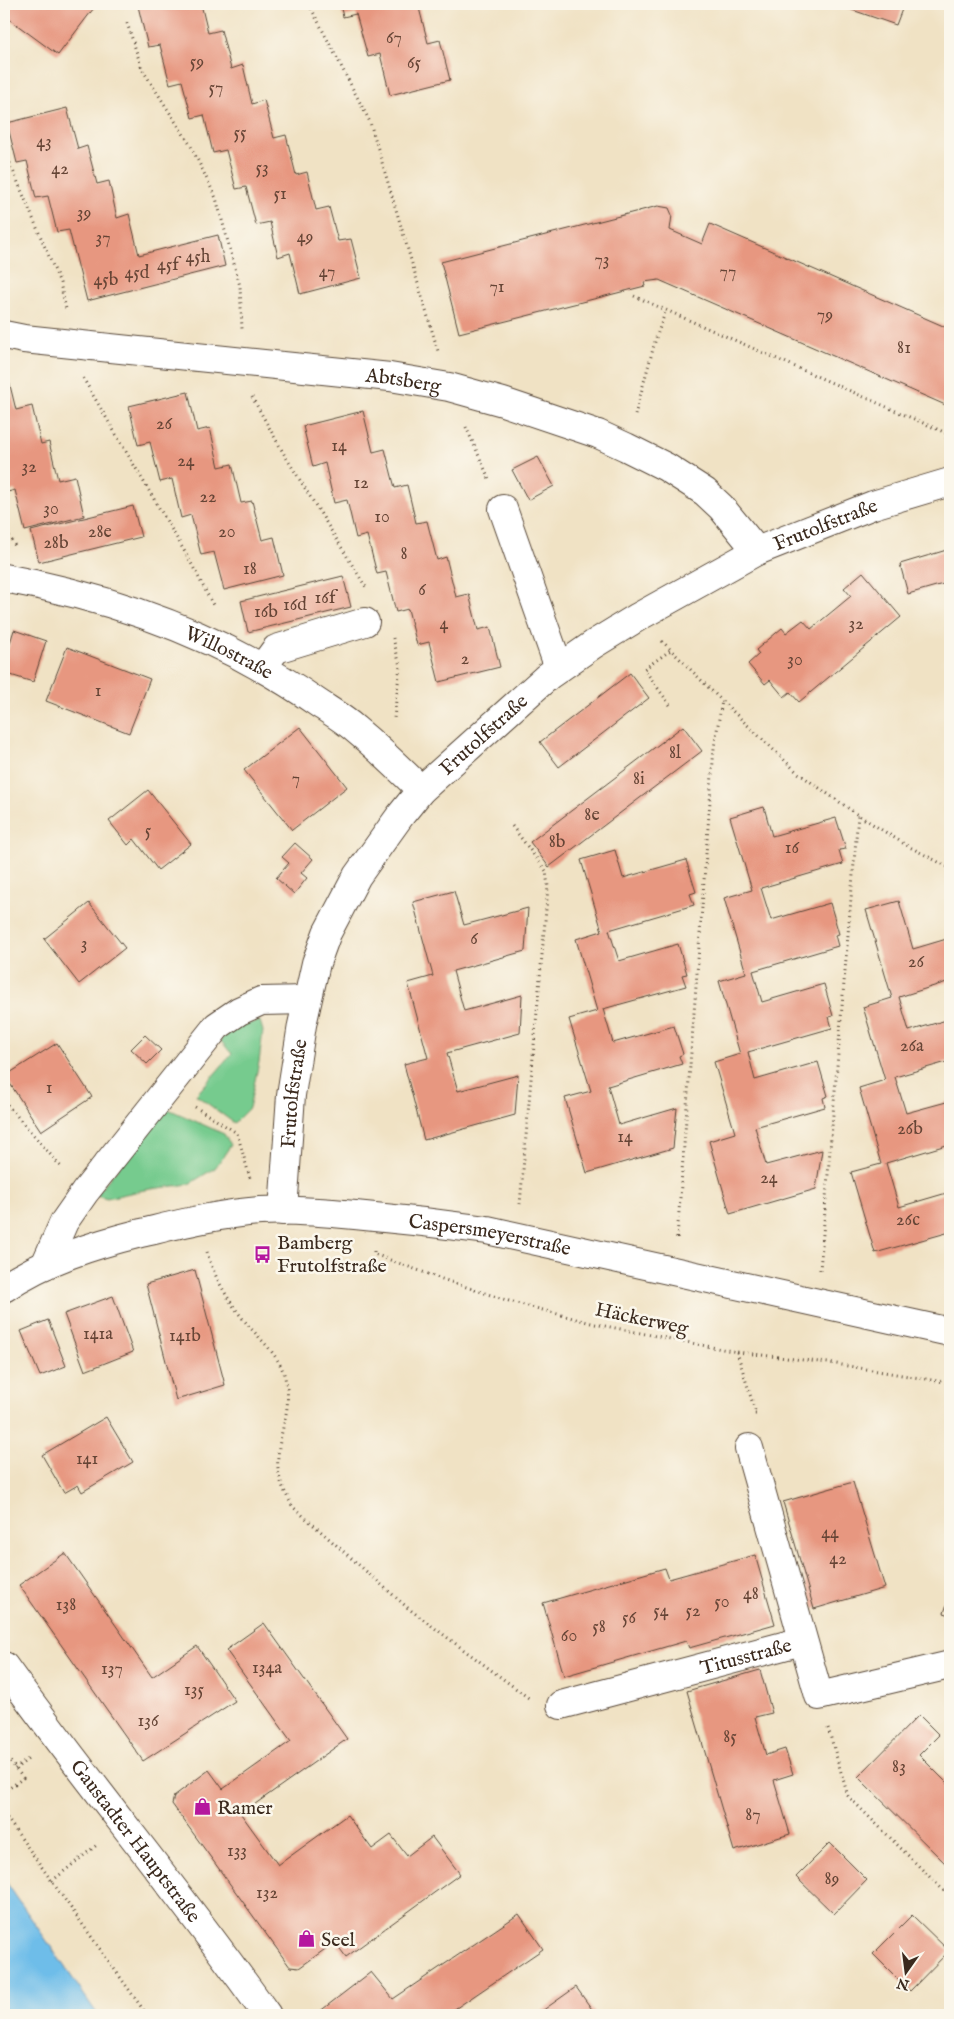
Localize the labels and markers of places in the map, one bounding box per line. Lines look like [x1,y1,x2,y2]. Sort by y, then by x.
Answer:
place label: Bamberg Frutolfstraße [277,1231,387,1279]
bus stop icon: Bamberg Frutolfstraße [253,1244,273,1264]
place label: Ramer [217,1796,273,1821]
shop icon: Ramer [193,1797,213,1817]
place label: Seel [321,1928,356,1953]
shop icon: Seel [297,1929,317,1949]

